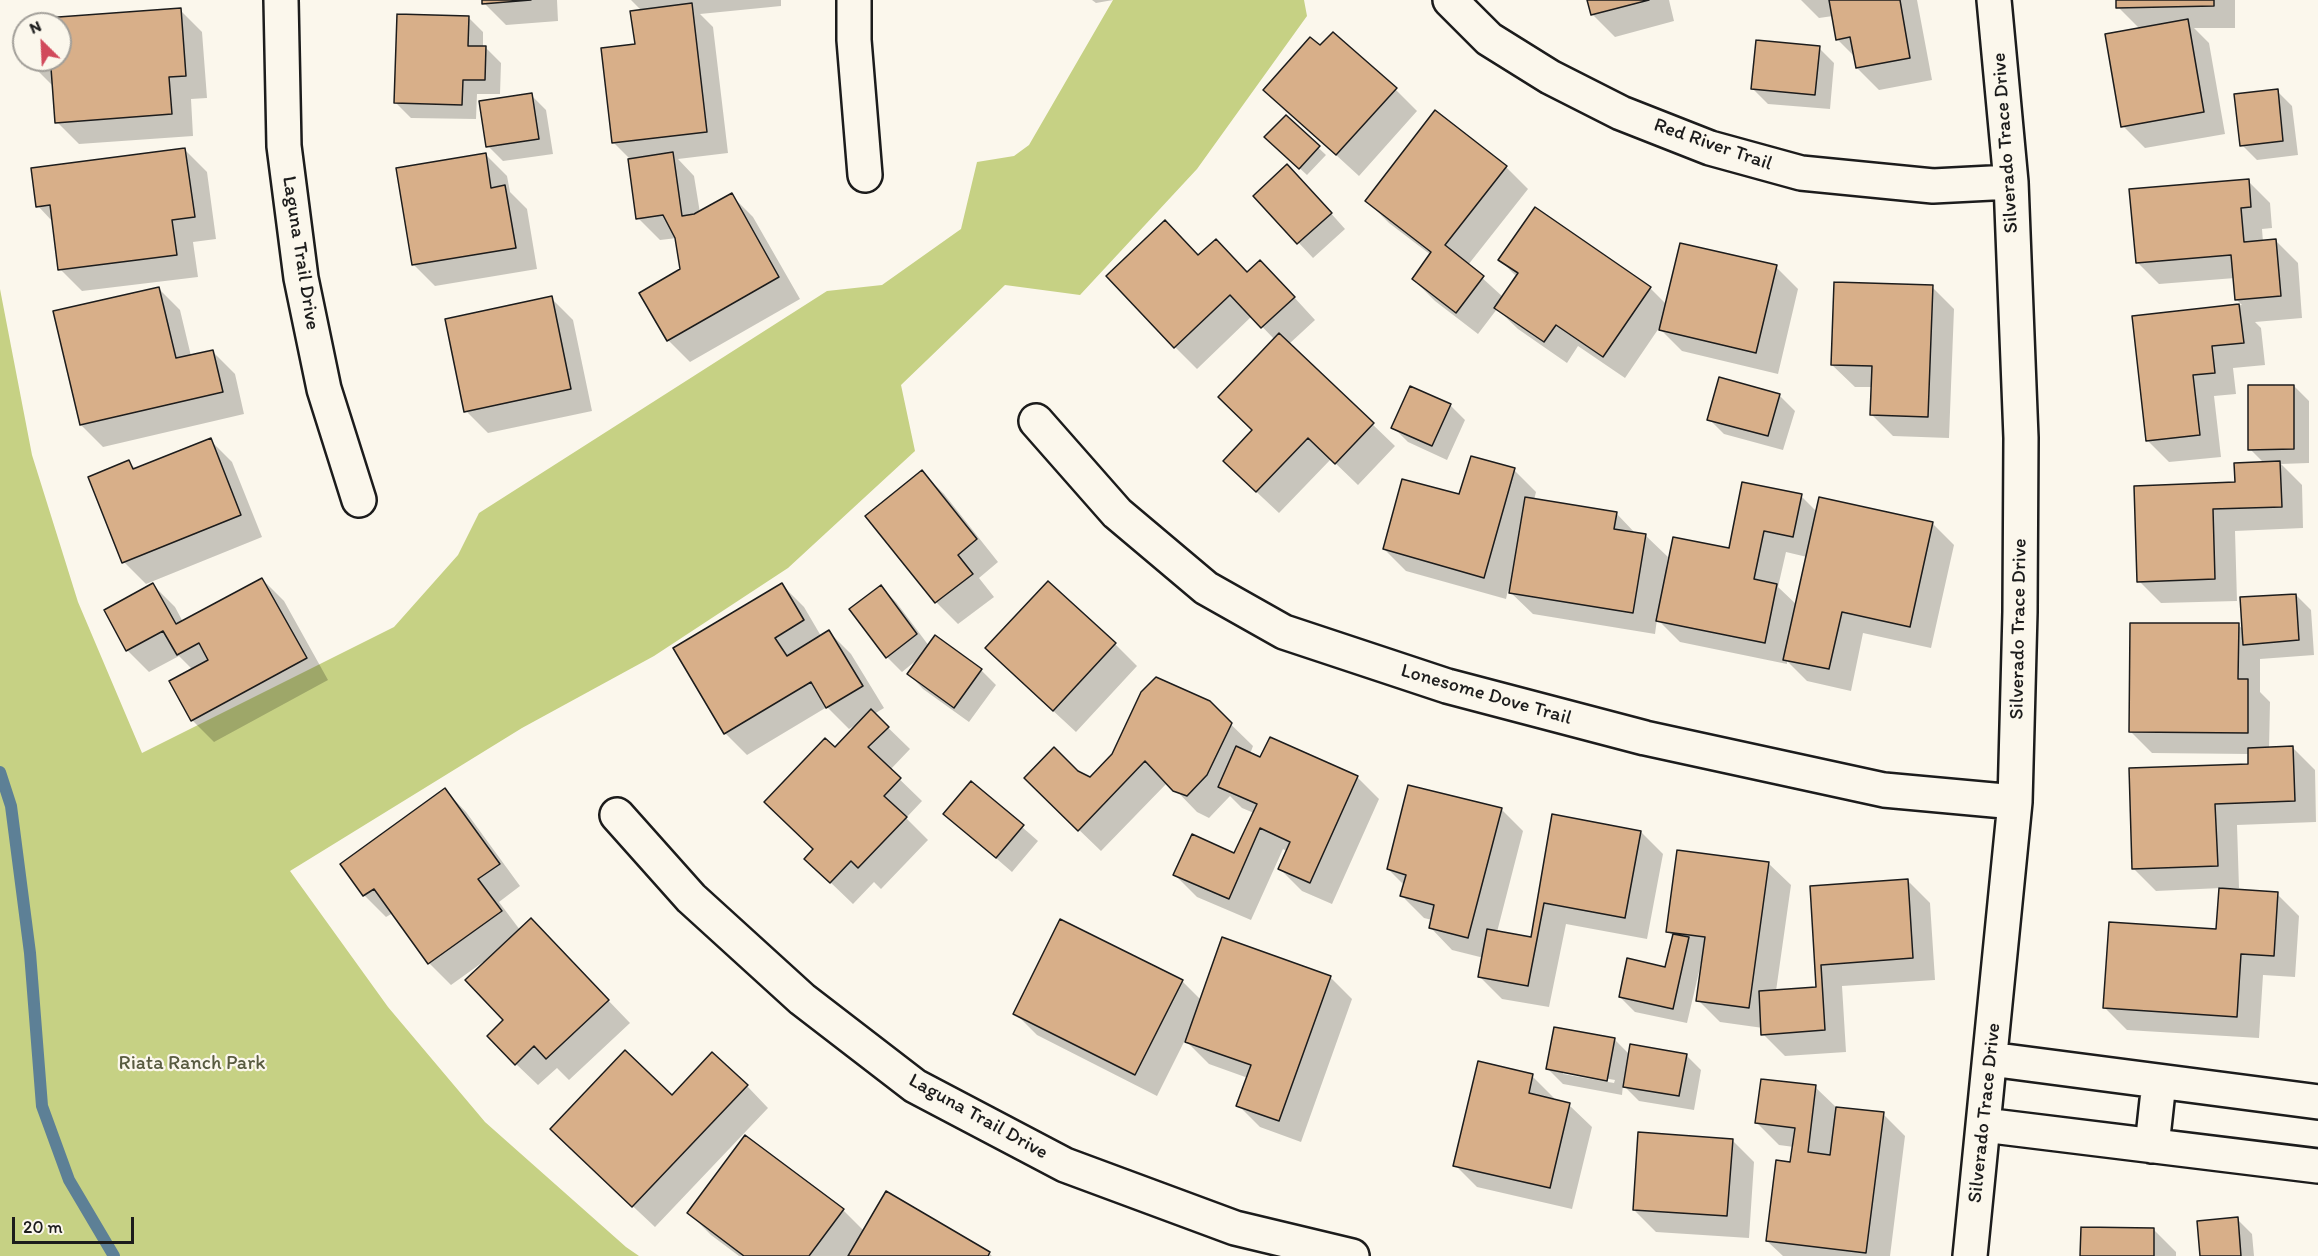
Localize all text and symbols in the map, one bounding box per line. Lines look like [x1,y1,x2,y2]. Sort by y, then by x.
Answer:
north arrow [12,12,72,72]
text: N [26,16,44,38]
street label: Silverado Trace Drive [1988,52,2024,234]
street label: Red River Trail [1650,113,1776,177]
street label: Laguna Trail Drive [276,174,324,332]
street label: Silverado Trace Drive [2005,538,2033,720]
street label: Lonesome Dove Trail [1398,659,1574,731]
street label: Silverado Trace Drive [1964,1022,2006,1204]
park label: Riata Ranch Park [119,1052,265,1076]
street label: Laguna Trail Drive [904,1069,1052,1165]
scale bar [15,1205,136,1243]
text: 20 m [23,1216,63,1238]

